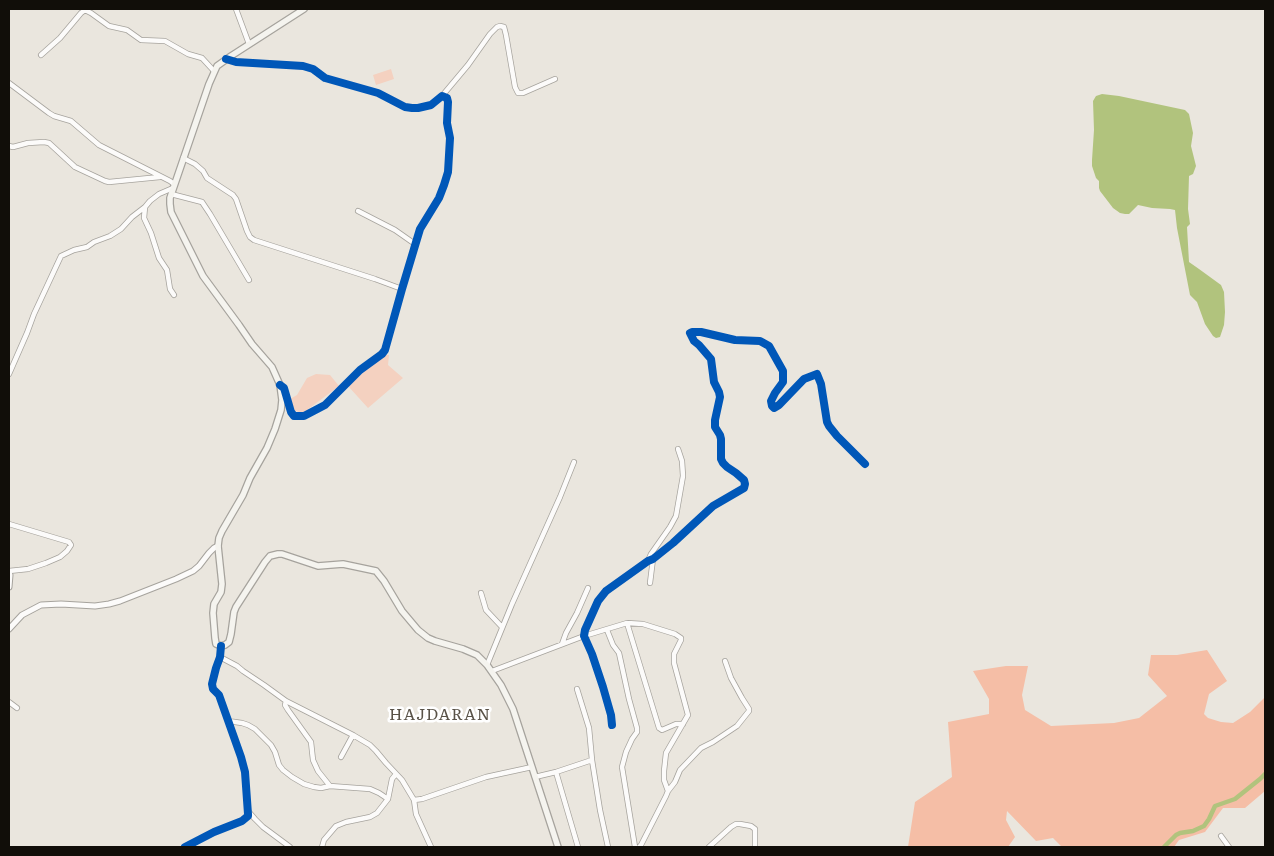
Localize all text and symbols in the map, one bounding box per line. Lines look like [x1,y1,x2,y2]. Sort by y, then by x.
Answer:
district label: HAJDARAN [388,705,492,725]

